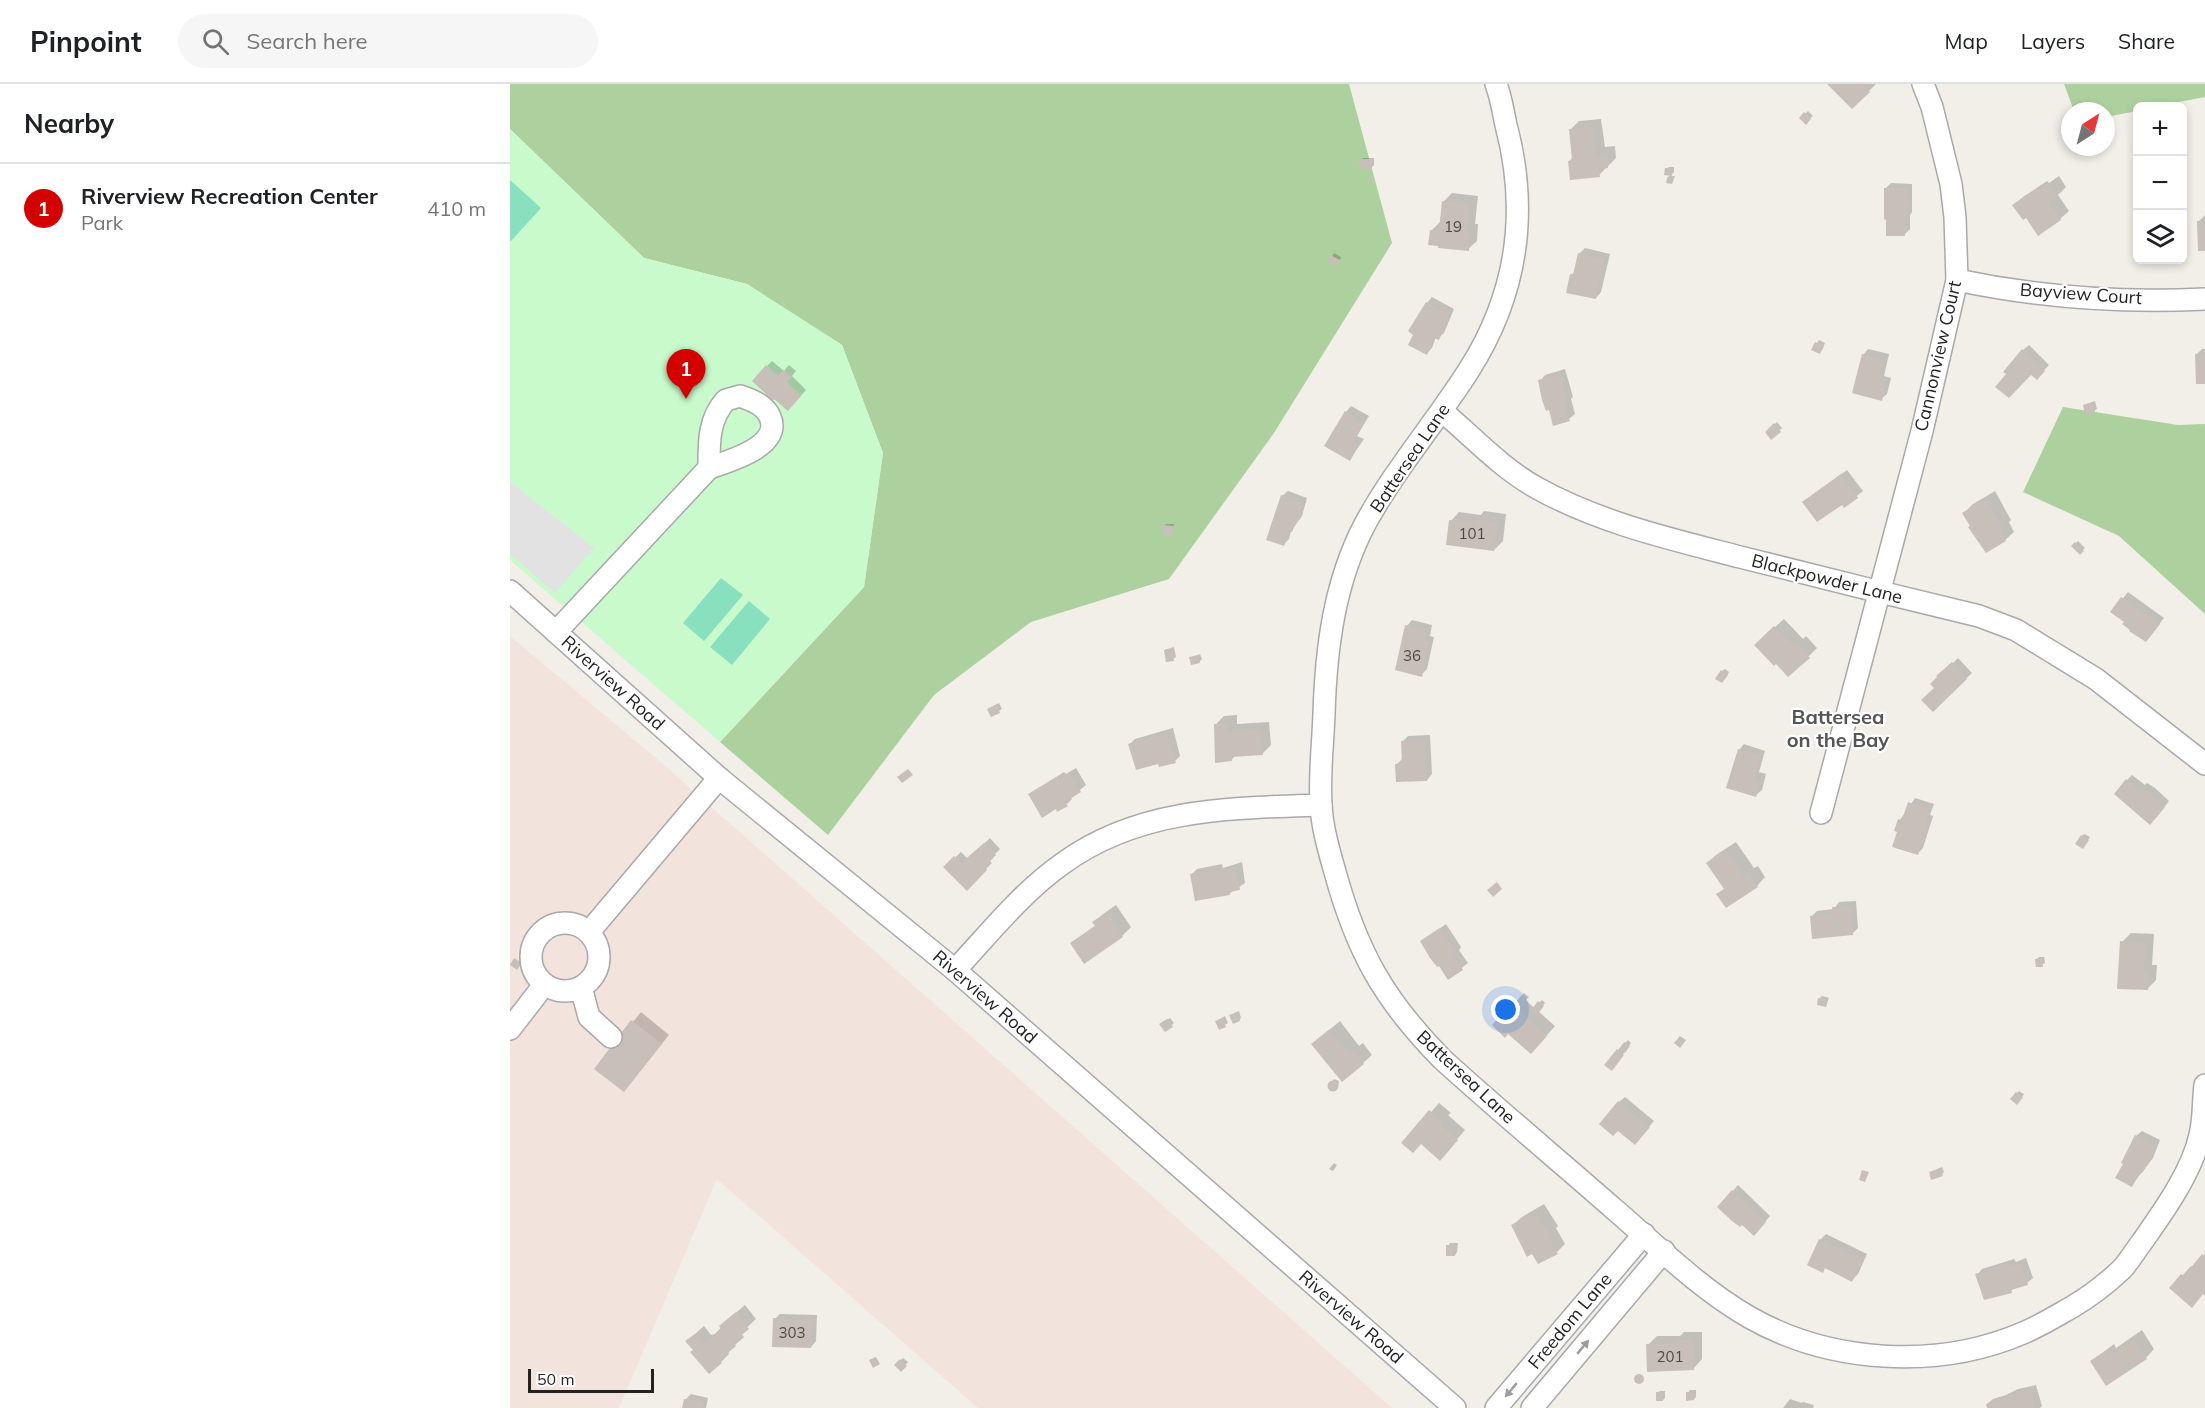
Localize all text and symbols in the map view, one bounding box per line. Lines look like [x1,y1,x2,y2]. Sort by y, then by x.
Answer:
search box [178,14,598,68]
text: Pinpoint [30,24,142,59]
icon: search [199,25,232,58]
text: Search here [247,27,368,55]
text: Map [1945,28,1988,54]
text: Layers [2021,28,2085,54]
text: Share [2118,28,2175,54]
north arrow [2061,102,2115,156]
map controls [2133,102,2187,264]
button: + [2133,102,2187,156]
text: Nearby [24,107,114,140]
button: − [2133,156,2187,210]
text: Riverview Recreation Center [81,182,378,210]
text: 1 [38,196,50,221]
text: 410 m [427,196,486,221]
text: Park [81,210,123,235]
button: layers [2133,210,2187,264]
house number: 19 [1444,217,1462,236]
street label: Cannonview Court [1909,278,1966,434]
street label: Bayview Court [2019,278,2143,309]
pin: 1 [666,350,705,399]
street label: Battersea Lane [1365,399,1455,517]
house number: 101 [1458,524,1486,543]
street label: Blackpowder Lane [1749,549,1905,608]
street label: Riverview Road [557,630,670,735]
house number: 36 [1403,646,1421,665]
district label: Battersea on the Bay [1787,704,1889,752]
street label: Riverview Road [928,945,1042,1048]
your location [1491,995,1520,1024]
street label: Battersea Lane [1412,1025,1521,1128]
street label: Riverview Road [1294,1265,1408,1368]
street label: Freedom Lane [1523,1268,1617,1373]
house number: 303 [778,1323,806,1342]
one-way arrow [1577,1339,1590,1355]
house number: 201 [1656,1347,1684,1366]
scale bar [528,1366,654,1394]
text: 50 m [537,1369,574,1389]
one-way arrow [1505,1382,1518,1397]

